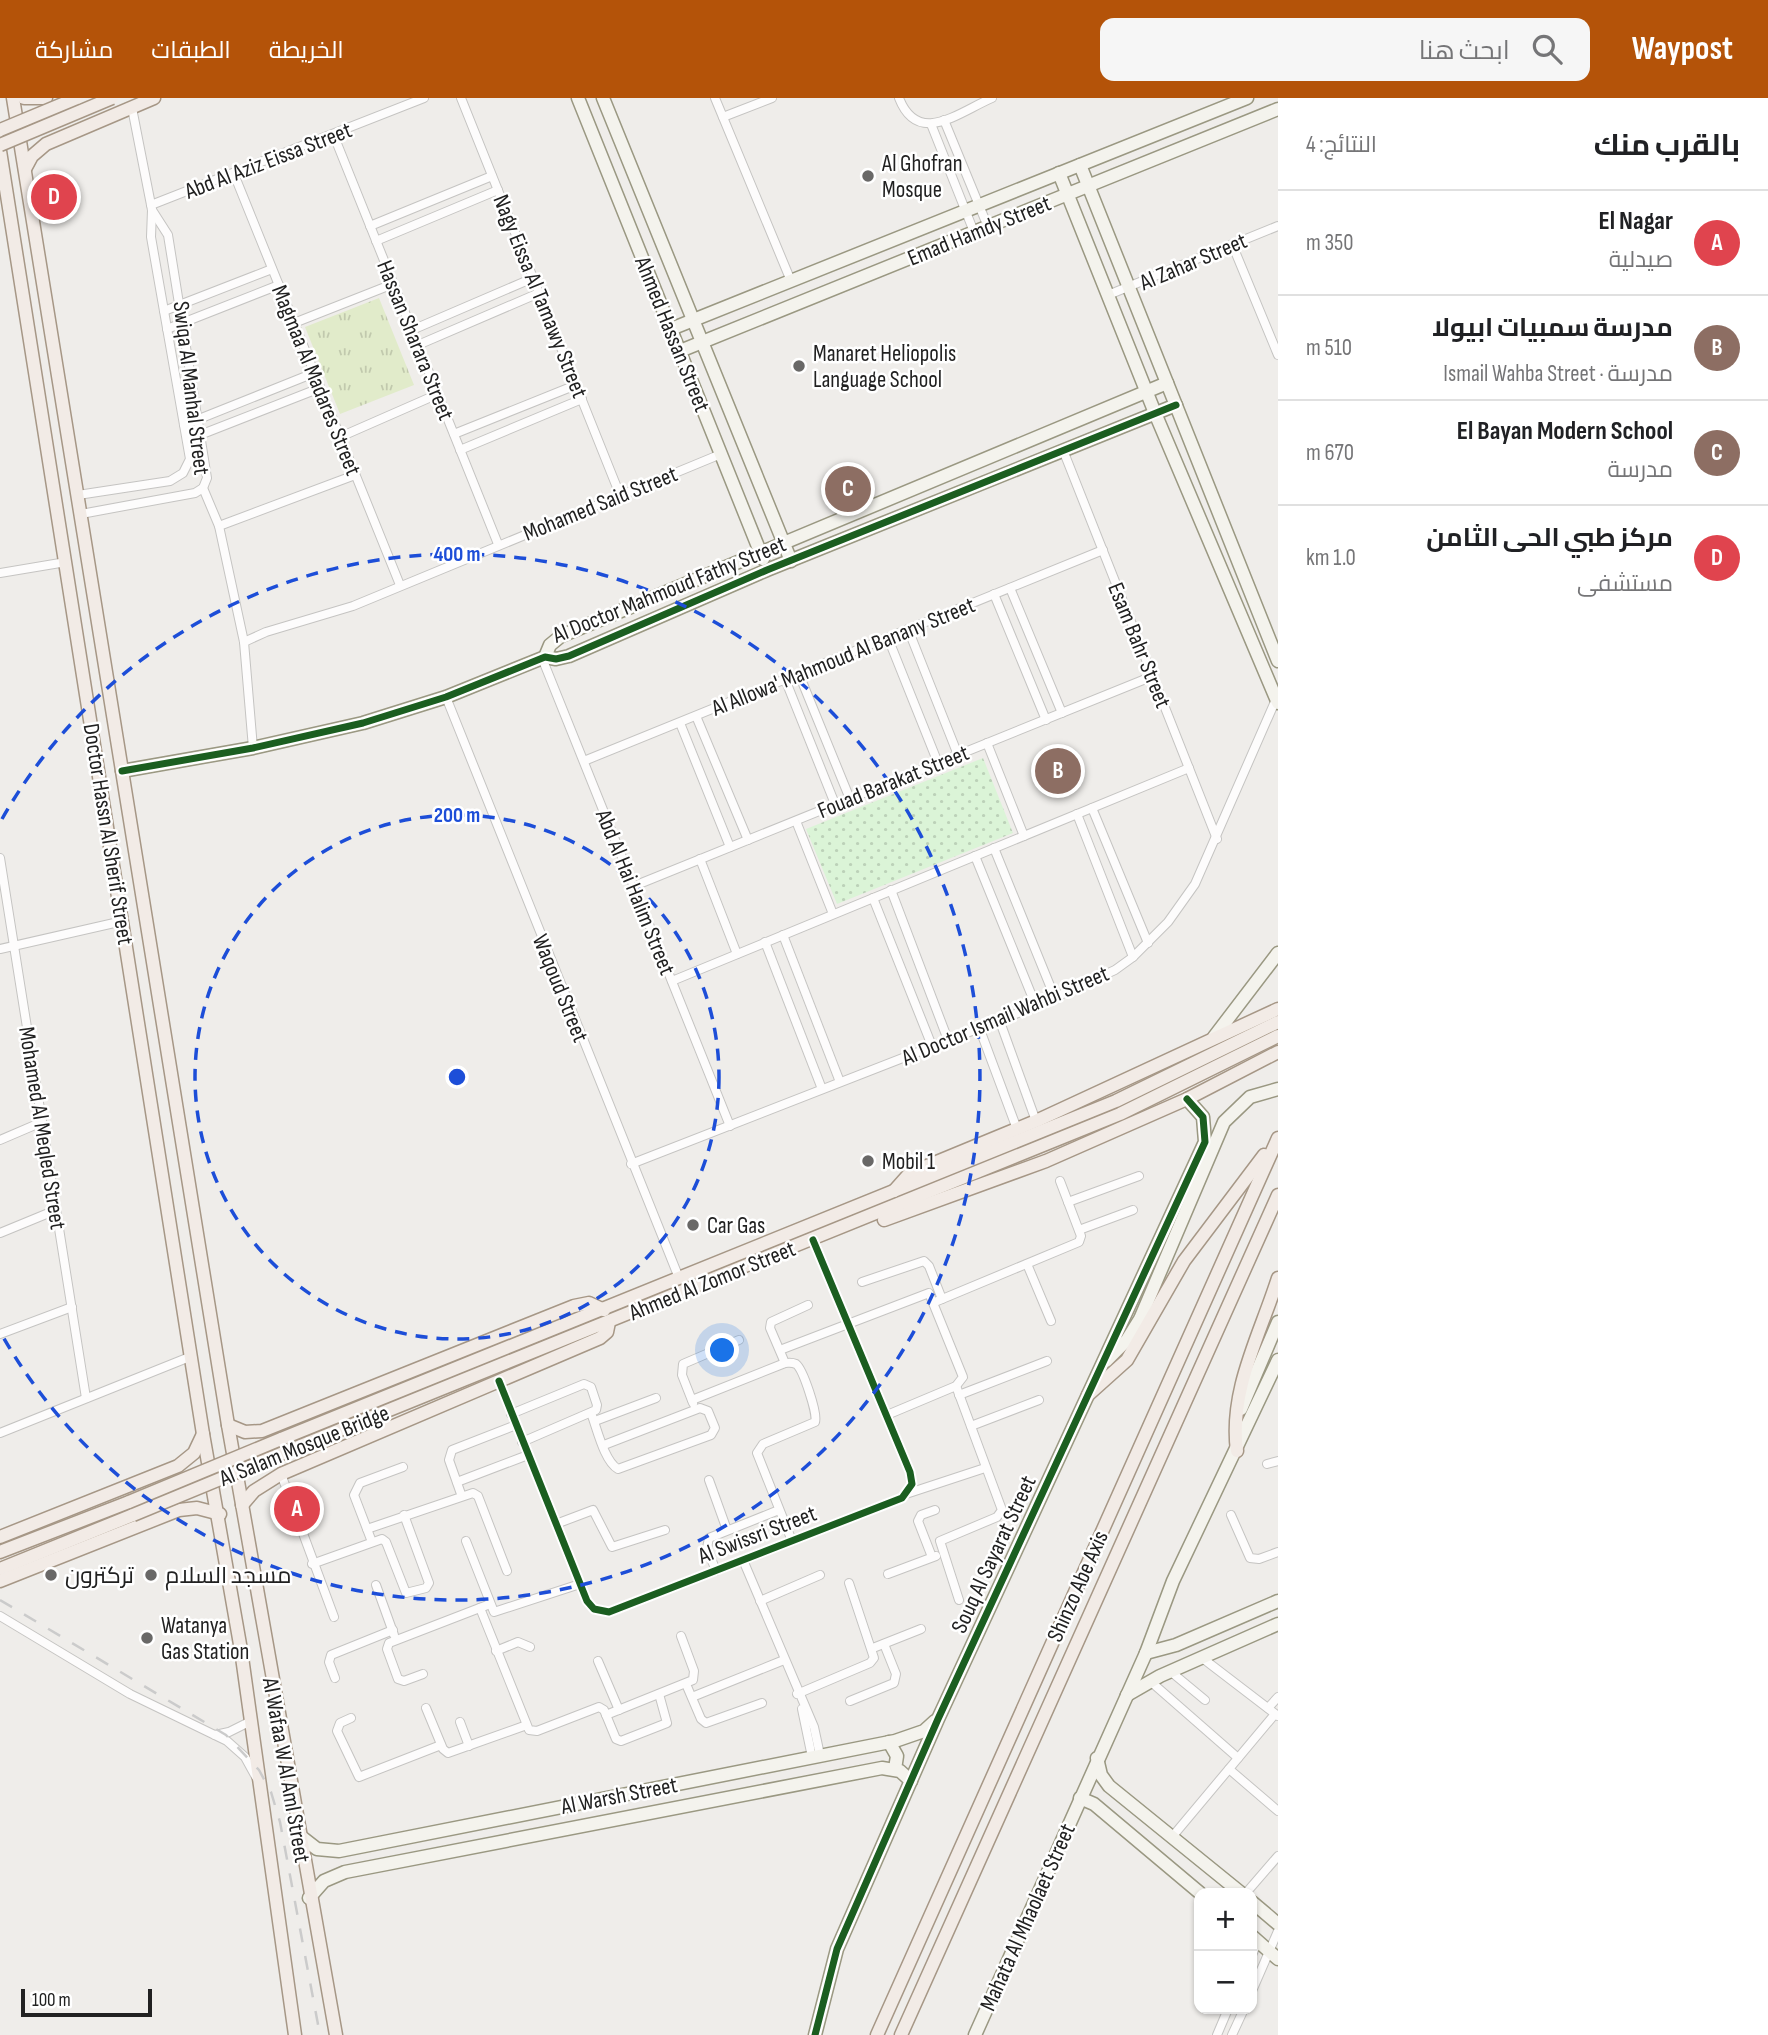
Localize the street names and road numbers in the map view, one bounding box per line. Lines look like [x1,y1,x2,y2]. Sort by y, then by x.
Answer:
street label: Abd Al Aziz Eissa Street [180,116,356,206]
street label: Emad Hamdy Street [904,189,1055,272]
street label: Nagy Eissa Al Tamawy Street [487,191,594,402]
street label: Al Zahar Street [1135,227,1251,297]
street label: Ahmed Hassan Street [628,252,716,416]
street label: Hassan Sharara Street [370,256,460,424]
street label: Magmaa Al Madares Street [265,281,367,480]
street label: Swiqa Al Manhal Street [166,300,216,477]
street label: Mohamed Said Street [519,460,682,548]
street label: Al Doctor Mahmoud Fathy Street [548,530,790,650]
street label: Esam Bahr Street [1101,579,1177,712]
street label: Al Allowa' Mahmoud Al Banany Street [707,591,979,723]
street label: Doctor Hassn Al Sherif Street [77,722,139,947]
street label: Fouad Barakat Street [814,739,973,825]
street label: Abd Al Hai Halim Street [589,805,681,979]
street label: Waqoud Street [526,930,594,1046]
street label: Al Doctor Ismail Wahbi Street [897,960,1113,1073]
street label: Mohamed Al Meqled Street [12,1025,72,1232]
street label: Ahmed Al Zomor Street [624,1235,800,1327]
street label: Al Salam Mosque Bridge [214,1399,393,1493]
street label: Souq Al Sayarat Street [945,1471,1043,1638]
street label: Al Swissri Street [693,1500,820,1571]
street label: Shinzo Abe Axis [1041,1526,1115,1646]
street label: Al Wafaa W Al Aml Street [256,1675,316,1865]
street label: Al Warsh Street [558,1771,680,1821]
street label: Mahata Al Mhaolaet Street [974,1819,1082,2015]

